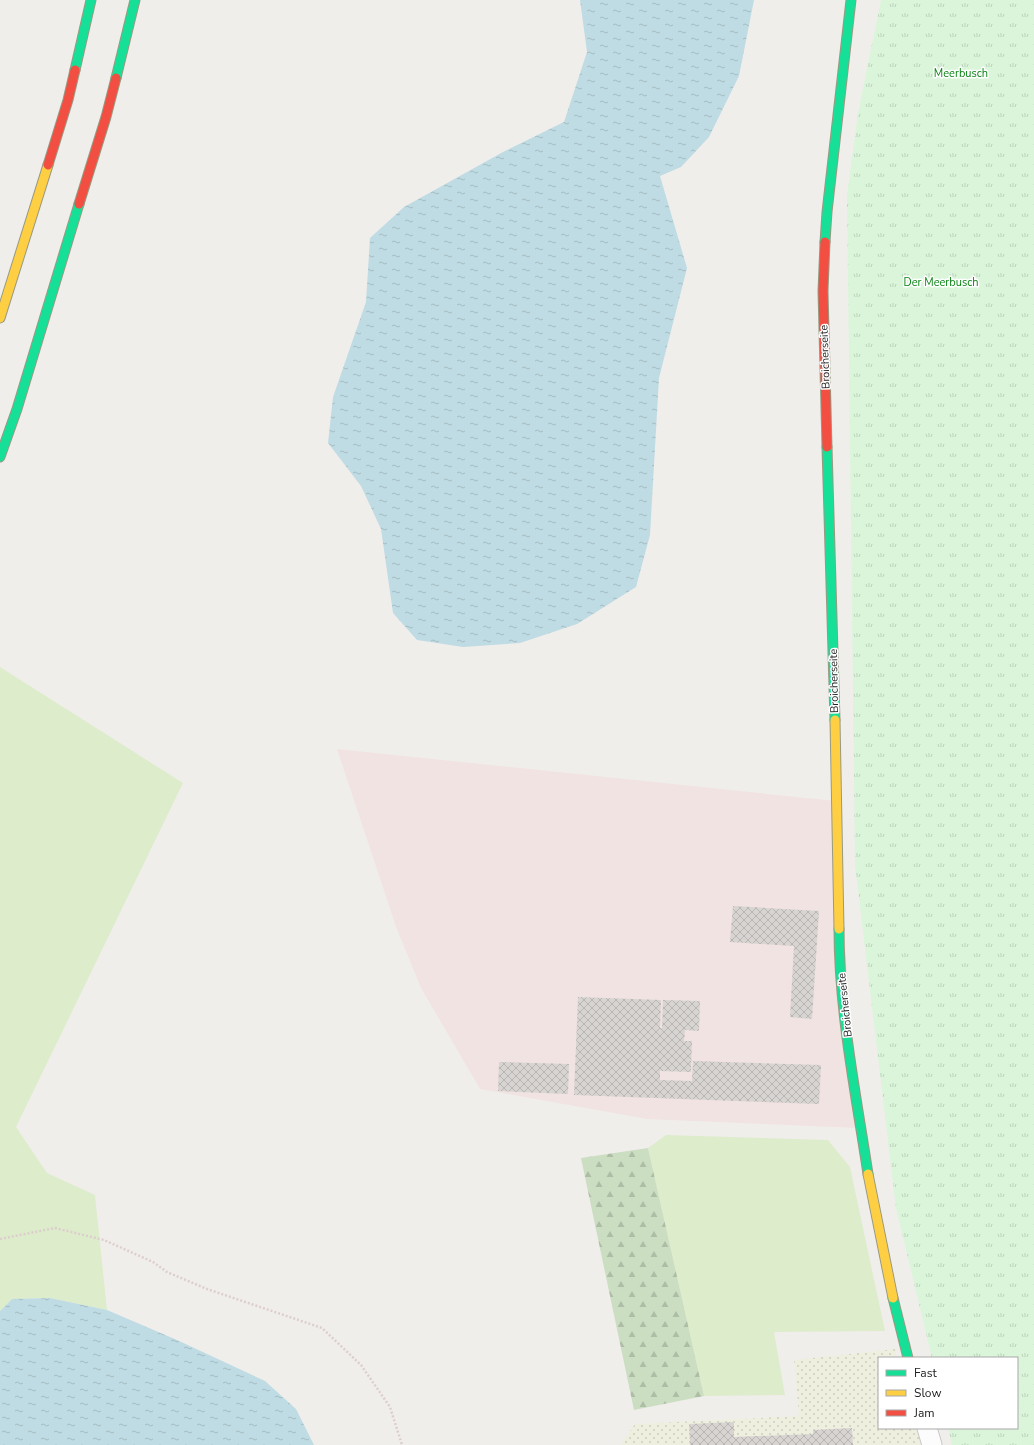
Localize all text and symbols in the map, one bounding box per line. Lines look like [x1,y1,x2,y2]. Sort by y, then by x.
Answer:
park label: Meerbusch [934,66,988,81]
park label: Der Meerbusch [903,275,979,290]
street label: Broicherseite [816,324,834,389]
street label: Broicherseite [826,649,842,713]
street label: Broicherseite [834,972,856,1038]
legend [878,1357,1018,1429]
text: Fast [914,1365,937,1381]
text: Slow [914,1385,942,1401]
text: Jam [913,1405,935,1421]

